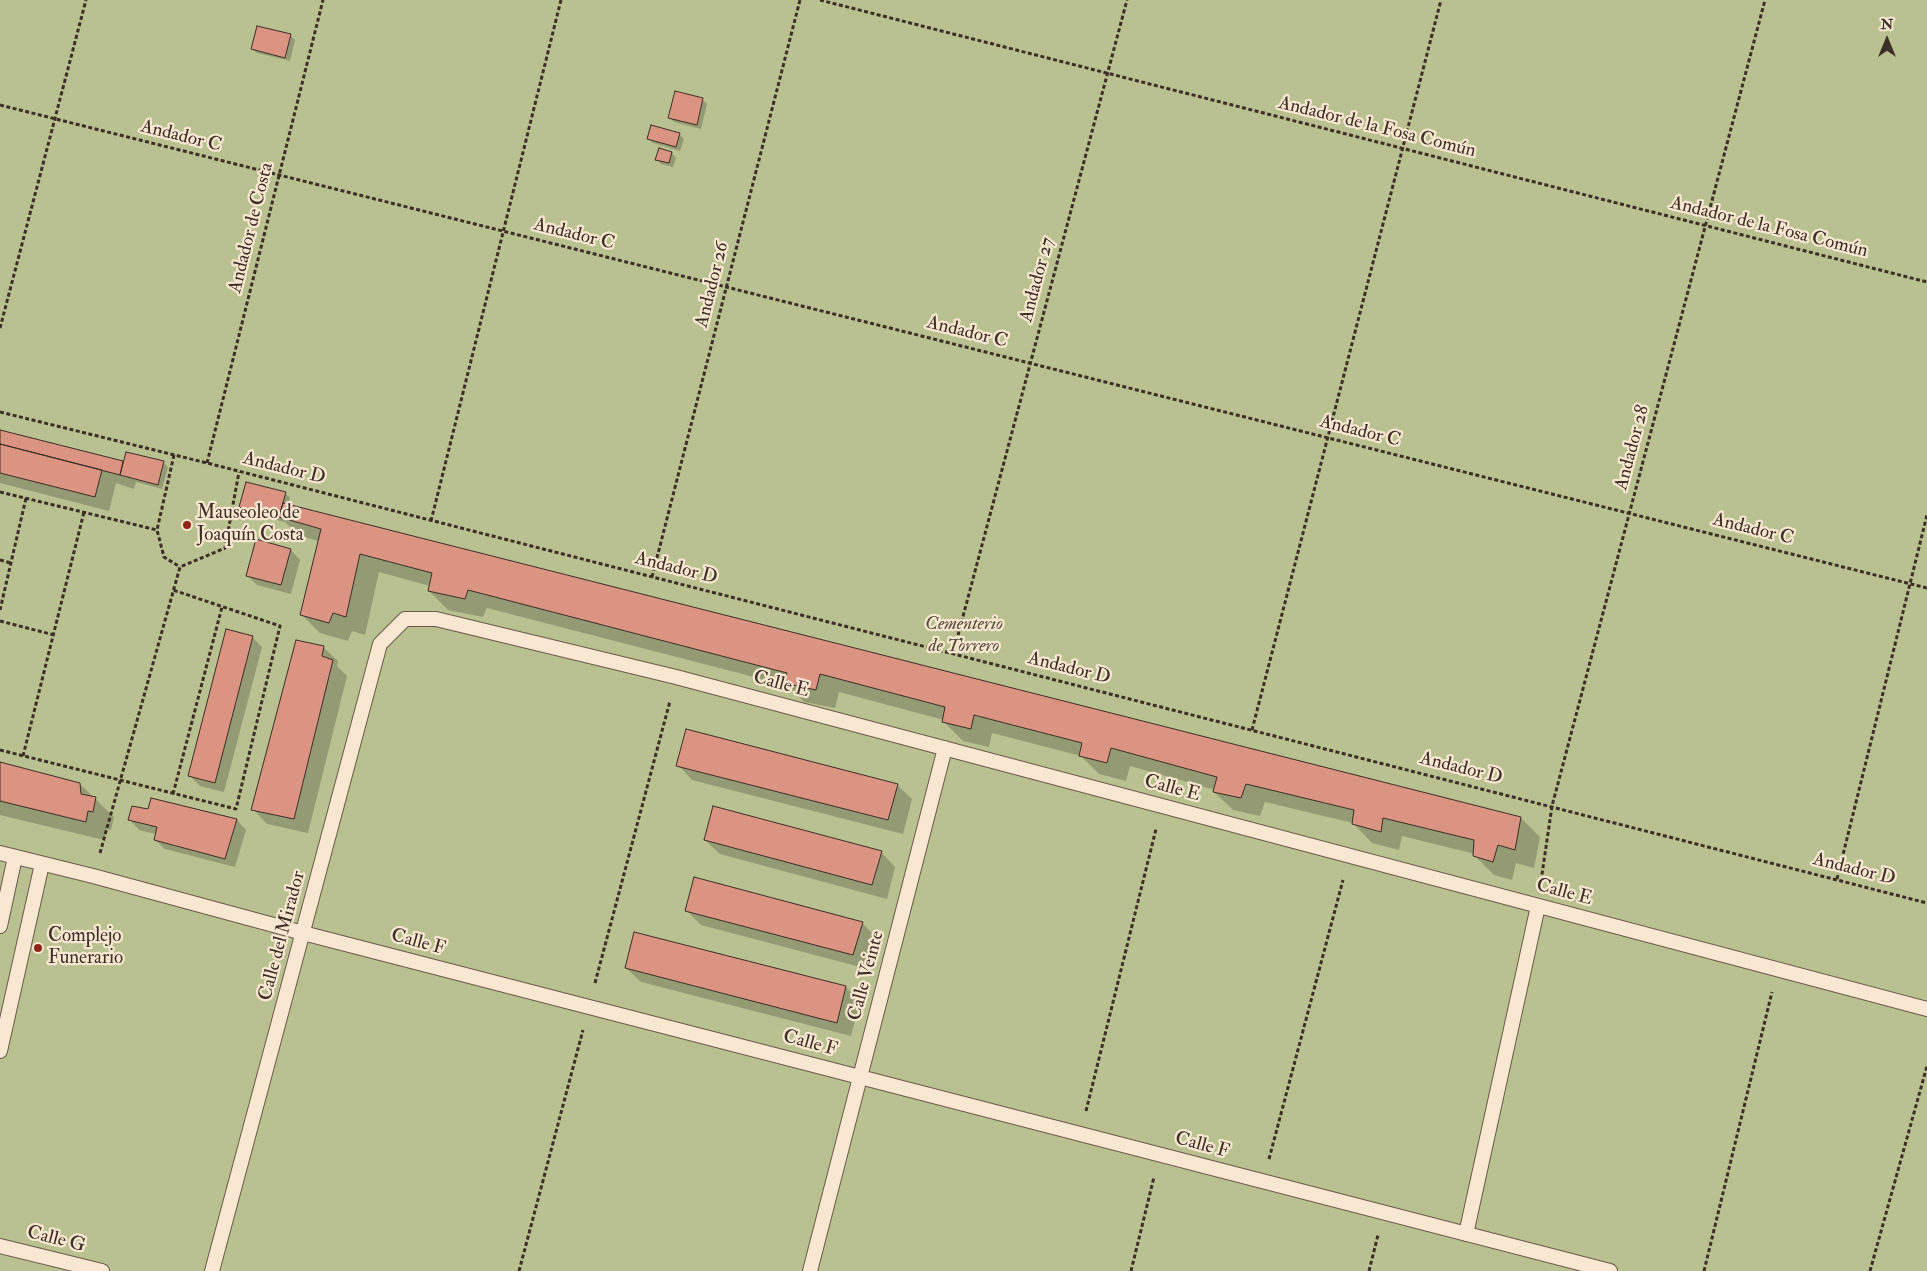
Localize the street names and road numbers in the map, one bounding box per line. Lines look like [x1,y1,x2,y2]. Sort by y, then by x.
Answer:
street label: Andador de la Fosa Común [1276,92,1478,164]
street label: Andador C [138,116,224,158]
street label: Andador de Costa [225,161,279,295]
street label: Andador de la Fosa Común [1668,192,1870,264]
street label: Andador C [531,214,617,256]
street label: Andador 27 [1016,235,1060,325]
street label: Andador 26 [691,240,735,330]
street label: Andador C [924,312,1010,354]
street label: Andador 28 [1611,403,1655,493]
street label: Andador C [1317,411,1403,453]
street label: Andador D [240,448,328,490]
street label: Andador C [1710,509,1796,551]
street label: Andador D [632,548,720,590]
street label: Andador D [1025,648,1113,690]
street label: Calle E [751,667,811,703]
street label: Andador D [1417,748,1505,790]
street label: Calle E [1142,771,1202,807]
street label: Andador D [1810,849,1898,891]
street label: Calle del Mirador [255,869,311,1003]
street label: Calle E [1534,875,1594,911]
street label: Calle F [388,925,448,961]
street label: Calle Veinte [844,929,890,1023]
street label: Calle F [780,1026,840,1062]
street label: Calle F [1172,1128,1232,1164]
street label: Calle G [25,1222,87,1258]

